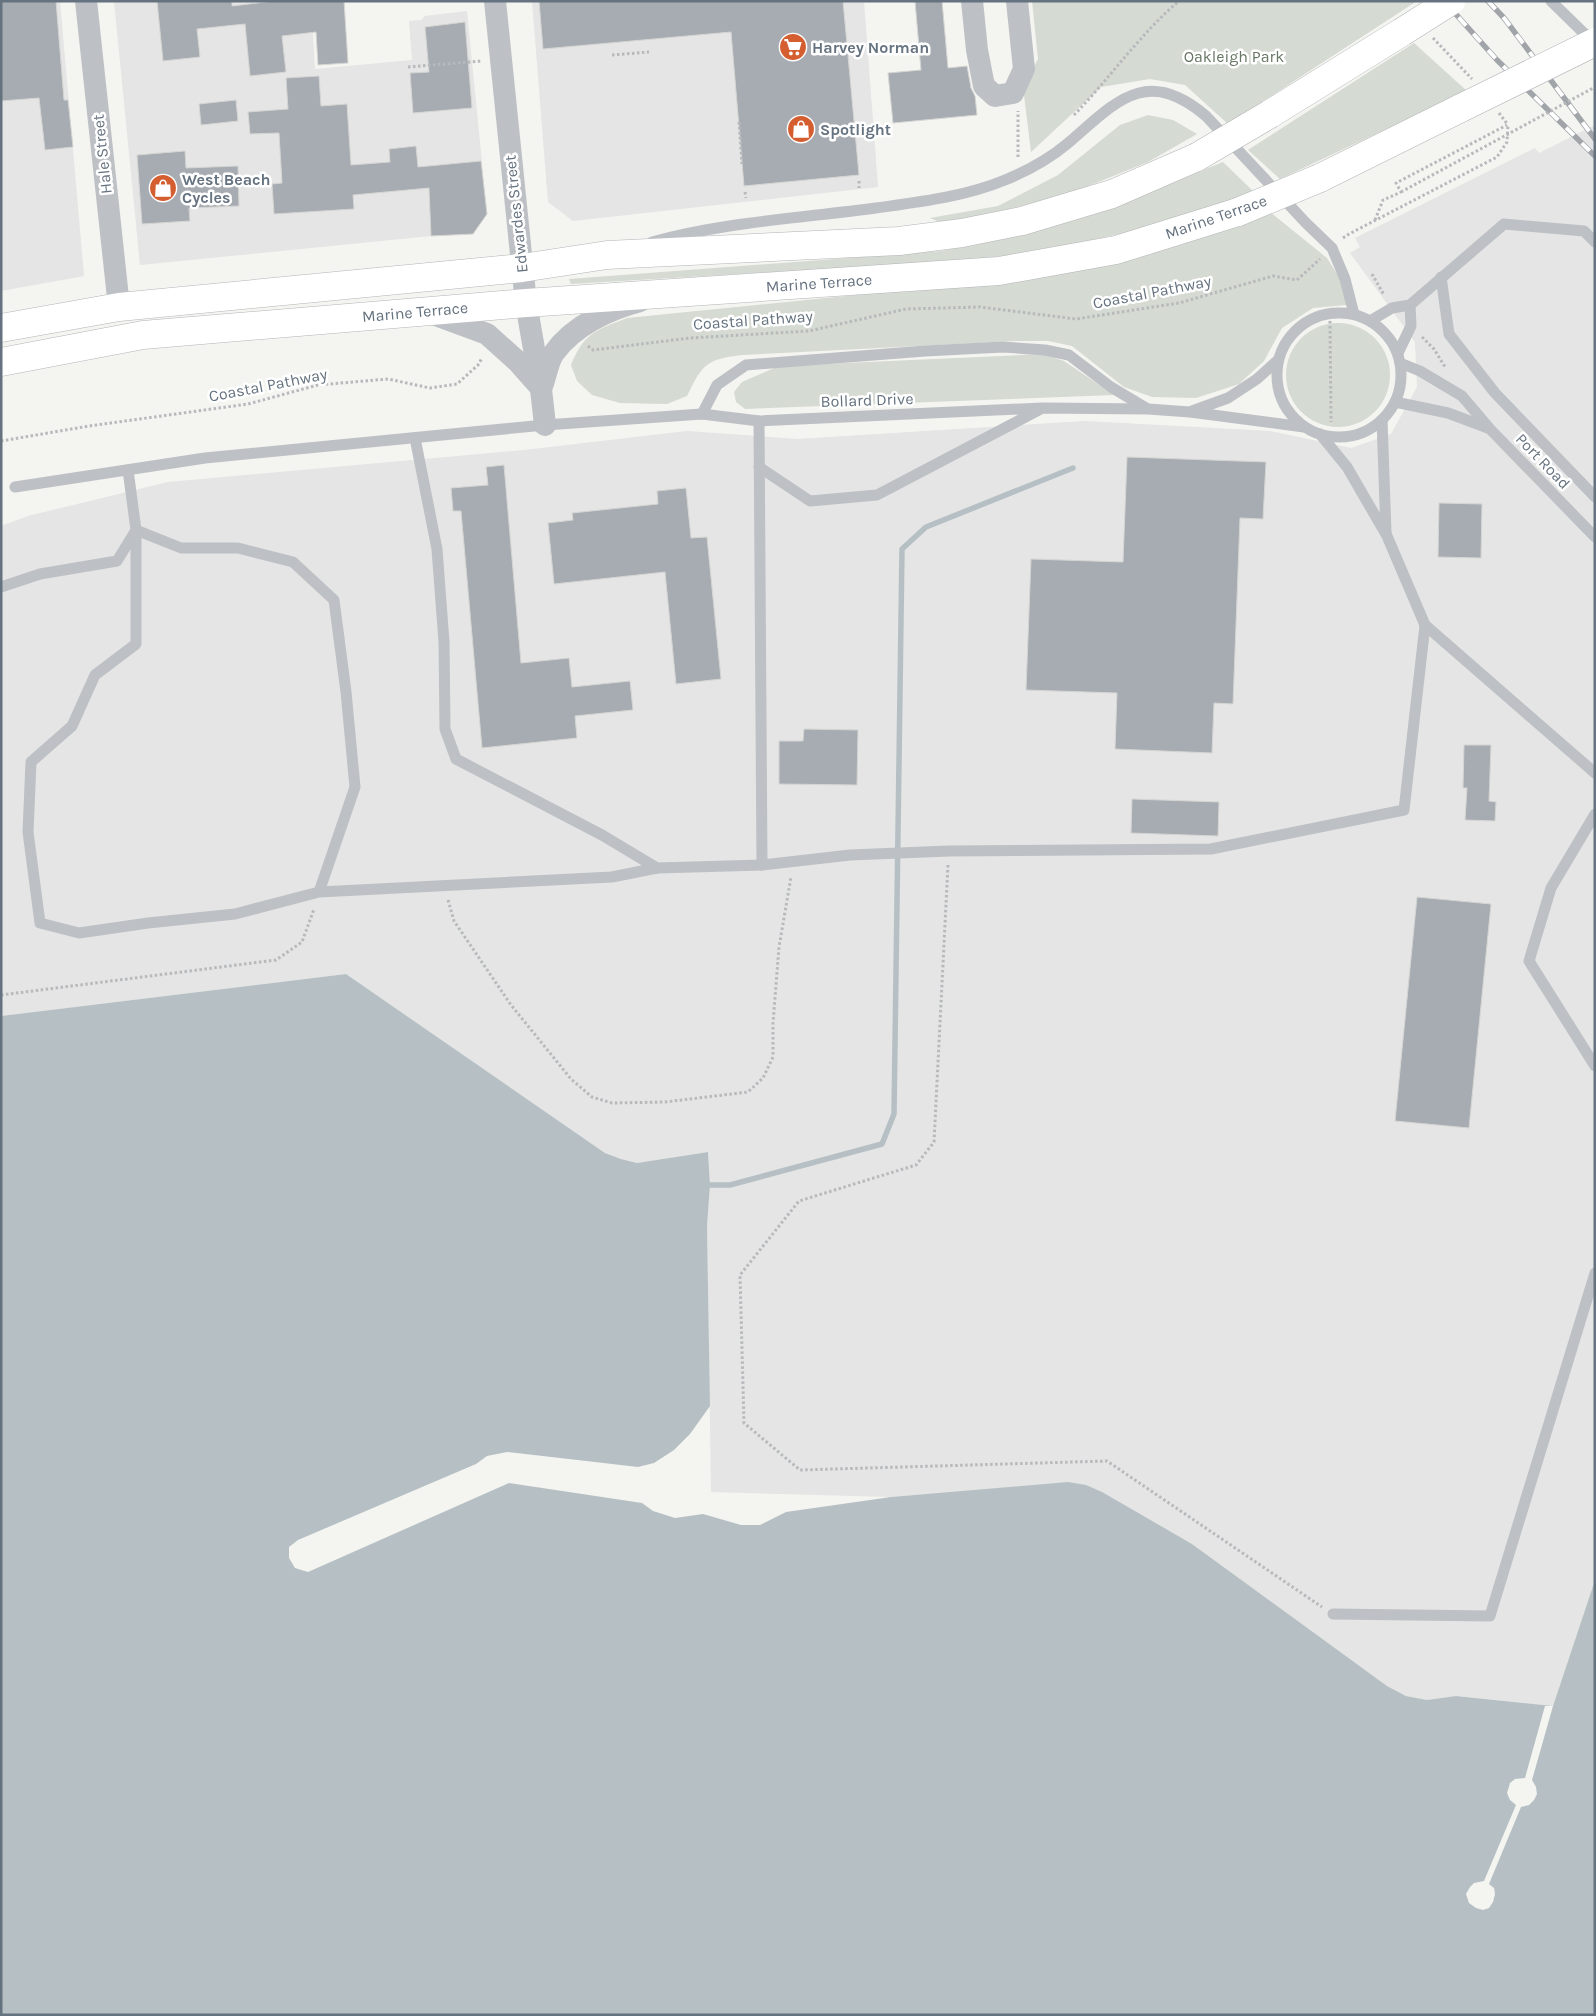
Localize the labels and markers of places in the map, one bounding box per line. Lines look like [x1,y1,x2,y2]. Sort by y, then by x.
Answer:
supermarket icon: Harvey Norman [778,32,808,62]
place label: Harvey Norman [812,38,929,57]
shop icon: Spotlight [786,114,816,144]
place label: Spotlight [820,120,891,139]
place label: West Beach Cycles [182,170,270,207]
shop icon: West Beach Cycles [148,173,178,203]

